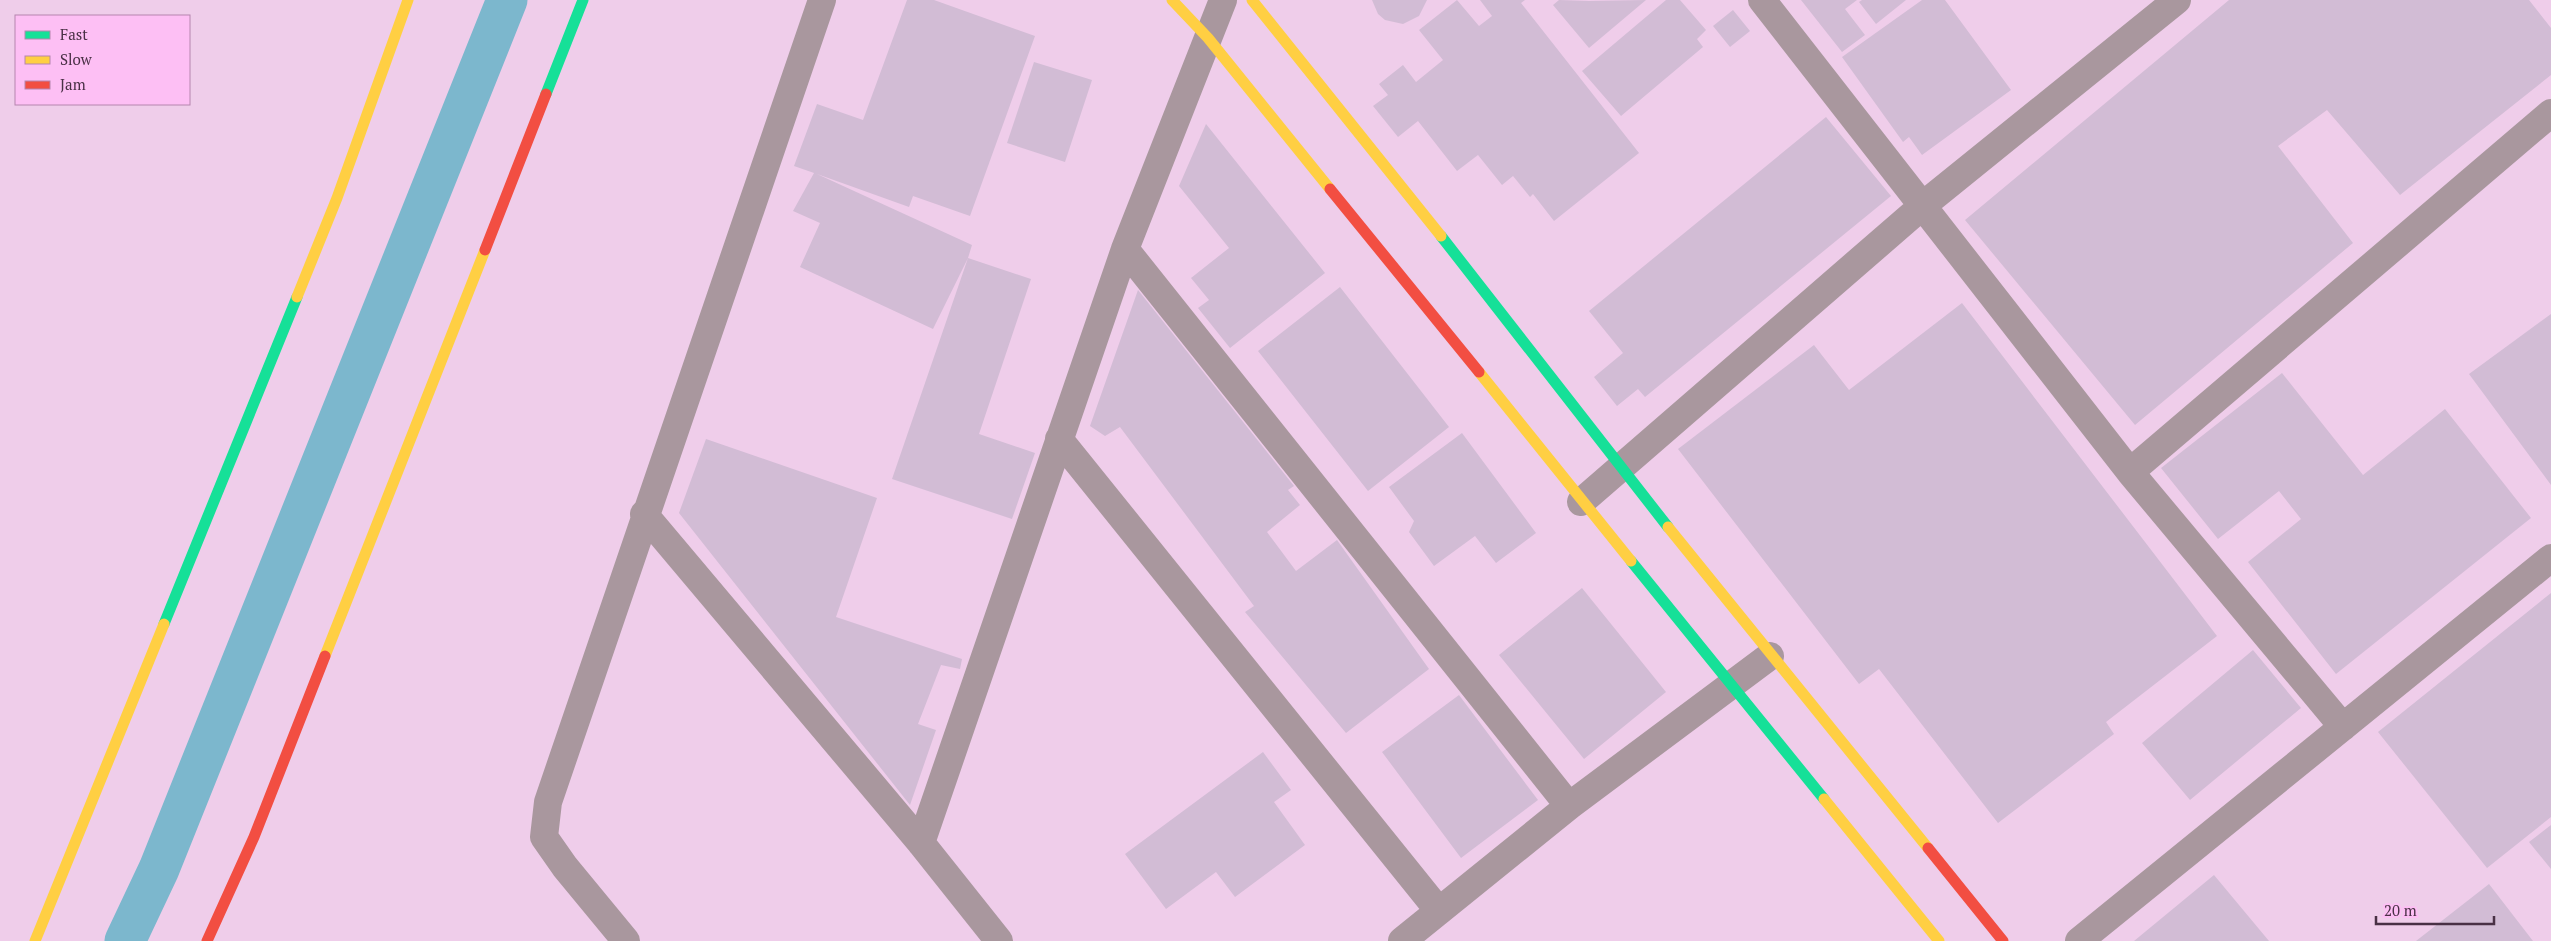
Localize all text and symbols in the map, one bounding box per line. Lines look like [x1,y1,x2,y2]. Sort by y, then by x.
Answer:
legend [15,15,190,105]
text: Fast [60,24,88,44]
text: Slow [60,49,93,69]
text: Jam [60,74,86,94]
scale bar [2376,894,2494,926]
text: 20 m [2384,900,2417,920]

